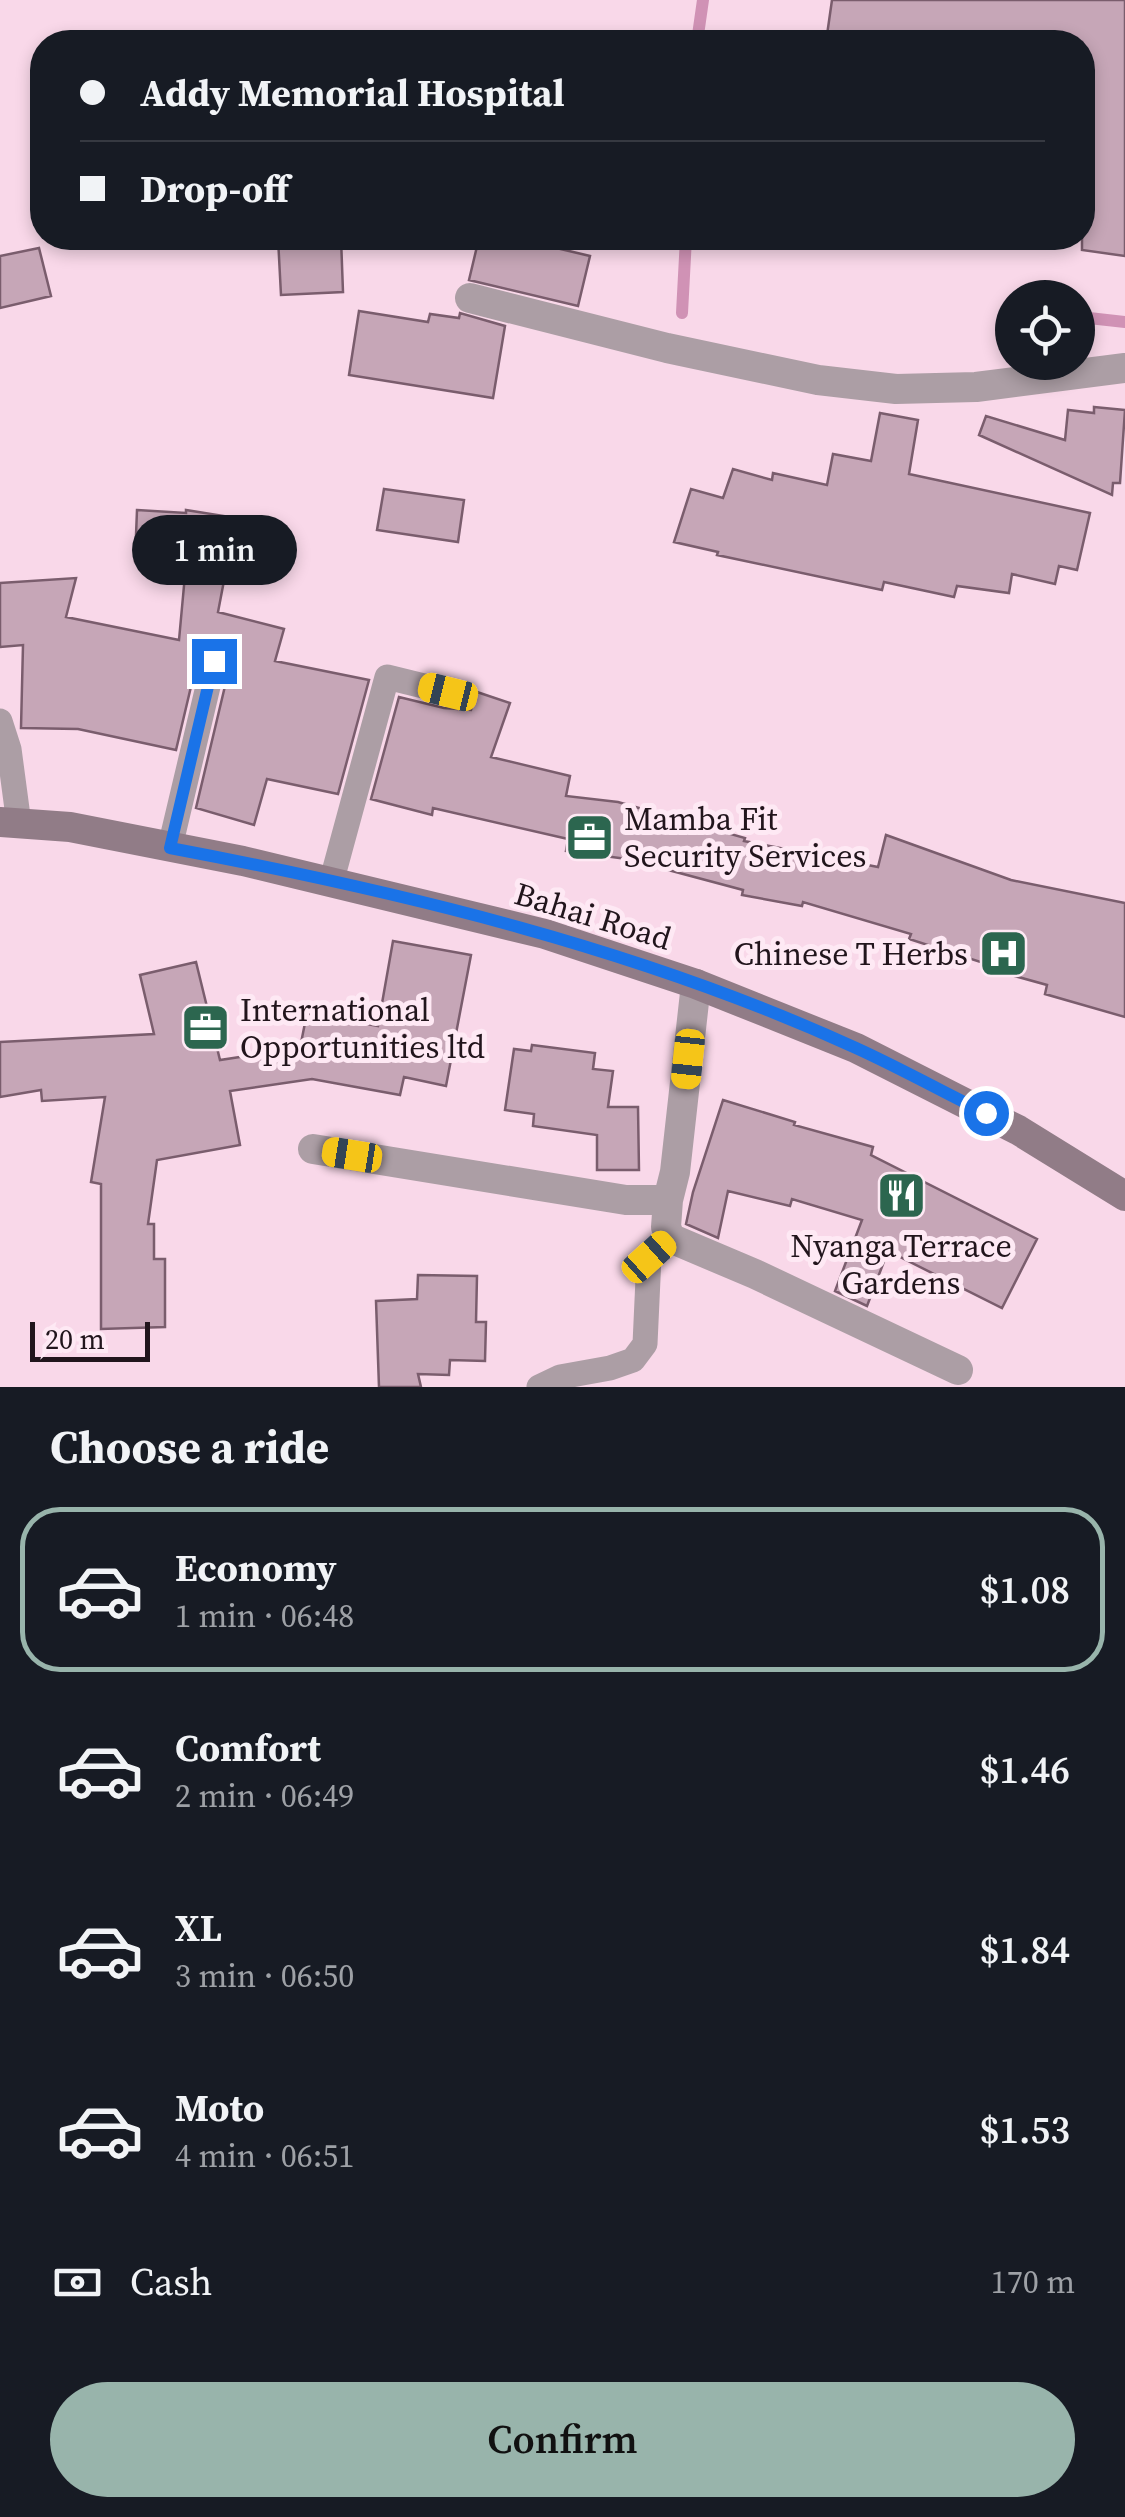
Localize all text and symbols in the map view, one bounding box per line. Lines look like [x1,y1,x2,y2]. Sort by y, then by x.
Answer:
text: Addy Memorial Hospital [140,67,565,119]
text: Drop-off [140,163,289,215]
map controls [995,280,1095,380]
button: locate [995,280,1095,380]
callout: 1 min [132,516,296,586]
text: 1 min [173,528,256,572]
route end [192,639,237,684]
car [415,670,481,714]
place label: Mamba Fit Security Services [624,797,866,878]
office icon: Mamba Fit Security Services [563,811,615,863]
street label: Bahai Road [509,871,677,961]
hospital icon: Chinese T Herbs [977,928,1029,980]
place label: Chinese T Herbs [734,932,968,976]
place label: International Opportunities ltd [240,988,485,1069]
office icon: International Opportunities ltd [179,1002,231,1054]
car [670,1028,706,1090]
route start [964,1091,1009,1136]
car [320,1135,384,1175]
restaurant icon: Nyanga Terrace Gardens [875,1170,927,1222]
place label: Nyanga Terrace Gardens [790,1224,1012,1305]
car [617,1226,681,1288]
scale bar [30,1317,150,1362]
text: 20 m [45,1320,105,1358]
text: Choose a ride [50,1416,329,1478]
text: Economy [175,1542,337,1594]
icon: car [55,1545,145,1635]
text: $1.08 [980,1564,1070,1616]
text: 1 min · 06:48 [175,1594,354,1638]
text: Comfort [175,1722,321,1774]
icon: car [55,1725,145,1815]
text: $1.46 [980,1744,1070,1796]
text: 2 min · 06:49 [175,1774,354,1818]
text: XL [175,1902,222,1954]
icon: car [55,1905,145,1995]
text: $1.84 [980,1924,1070,1976]
text: 3 min · 06:50 [175,1954,354,1998]
text: Moto [175,2082,264,2134]
icon: car [55,2085,145,2175]
text: $1.53 [980,2104,1070,2156]
text: 4 min · 06:51 [175,2134,354,2178]
icon: cash [50,2255,105,2310]
text: Cash [130,2256,212,2308]
text: 170 m [991,2260,1075,2304]
button: Confirm [50,2382,1075,2497]

